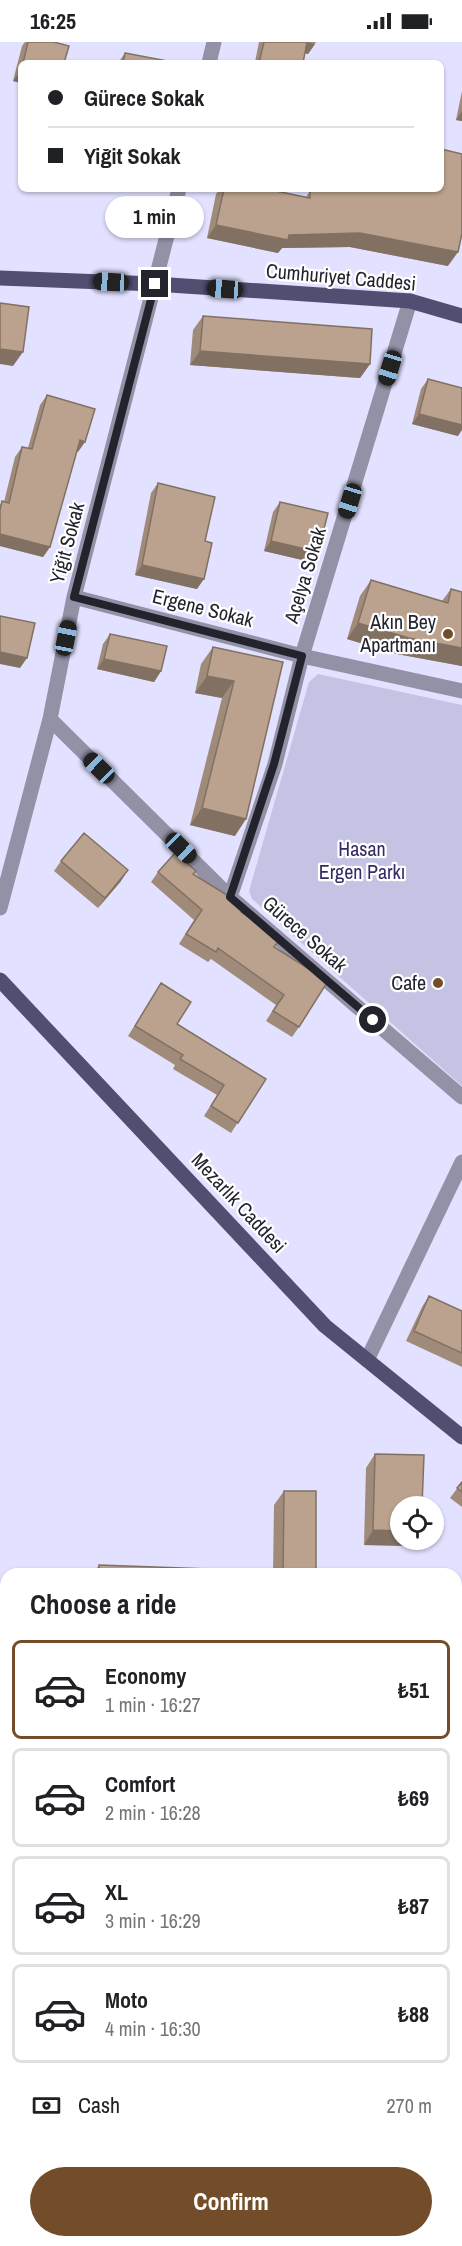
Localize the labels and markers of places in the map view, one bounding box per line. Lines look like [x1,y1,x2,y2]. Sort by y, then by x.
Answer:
place label: Akın Bey Apartmanı [359,608,437,658]
marker: Akın Bey Apartmanı [441,627,455,641]
place label: Cafe [391,969,426,996]
marker: Cafe [431,976,445,990]

